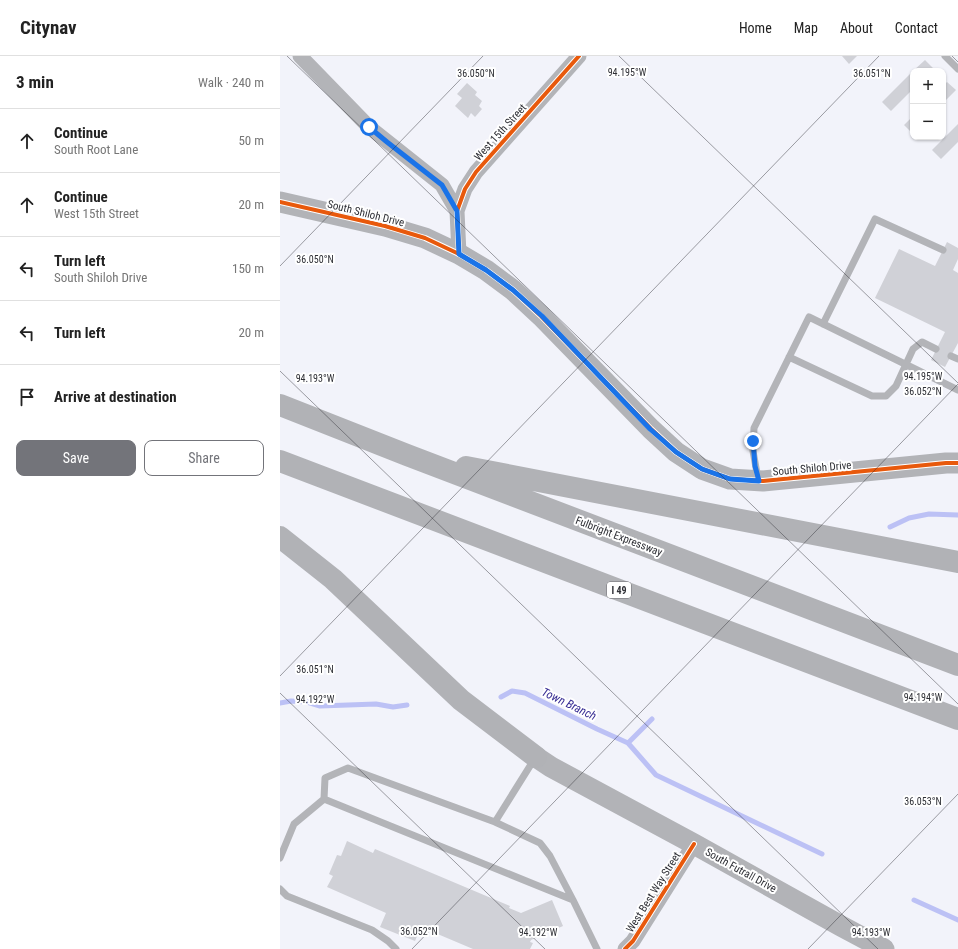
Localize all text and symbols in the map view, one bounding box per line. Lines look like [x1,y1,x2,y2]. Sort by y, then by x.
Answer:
text: Citynav [20,16,77,39]
text: Home [739,20,772,36]
text: Map [794,20,818,36]
text: About [840,20,873,36]
text: Contact [895,20,938,36]
text: 94.195°W [608,67,647,78]
text: 36.050°N [457,68,495,79]
text: 36.051°N [853,68,891,79]
map controls [910,68,946,140]
button: + [910,68,946,104]
text: 3 min [16,72,54,92]
text: Walk · 240 m [198,75,264,90]
street label: West 15th Street [471,101,529,163]
button: − [910,104,946,140]
route start [360,118,378,136]
text: Continue [54,124,108,142]
icon: ahead [16,130,38,152]
text: 50 m [238,133,264,148]
text: South Root Lane [54,142,138,157]
text: Continue [54,188,108,206]
icon: ahead [16,194,38,216]
text: 20 m [238,197,264,212]
street label: South Shiloh Drive [326,198,406,229]
text: West 15th Street [54,206,139,221]
text: Turn left [54,252,105,270]
text: 36.050°N [296,254,334,265]
icon: left [16,258,38,280]
text: 150 m [232,261,264,276]
text: South Shiloh Drive [54,270,147,285]
icon: left [16,322,38,344]
text: Turn left [54,324,105,342]
text: 20 m [238,325,264,340]
text: 94.195°W [904,371,943,382]
text: 94.193°W [296,373,335,384]
icon: arrive [16,386,38,408]
text: 36.052°N [904,386,942,397]
text: Arrive at destination [54,388,177,406]
route end [744,432,762,450]
button: Save [16,440,136,476]
button: Share [144,440,264,476]
street label: South Shiloh Drive [772,459,852,478]
street label: Fulbright Expressway [574,514,664,559]
road number: I 49 [607,582,631,598]
text: 36.051°N [296,664,334,675]
water label: Town Branch [539,685,599,723]
text: 94.194°W [904,692,943,703]
text: 94.192°W [296,694,335,705]
text: 36.053°N [904,796,942,807]
street label: South Futrall Drive [703,846,779,895]
street label: West Best Way Street [623,850,683,935]
text: 36.052°N [400,926,438,937]
text: 94.192°W [519,927,558,938]
text: 94.193°W [852,927,891,938]

